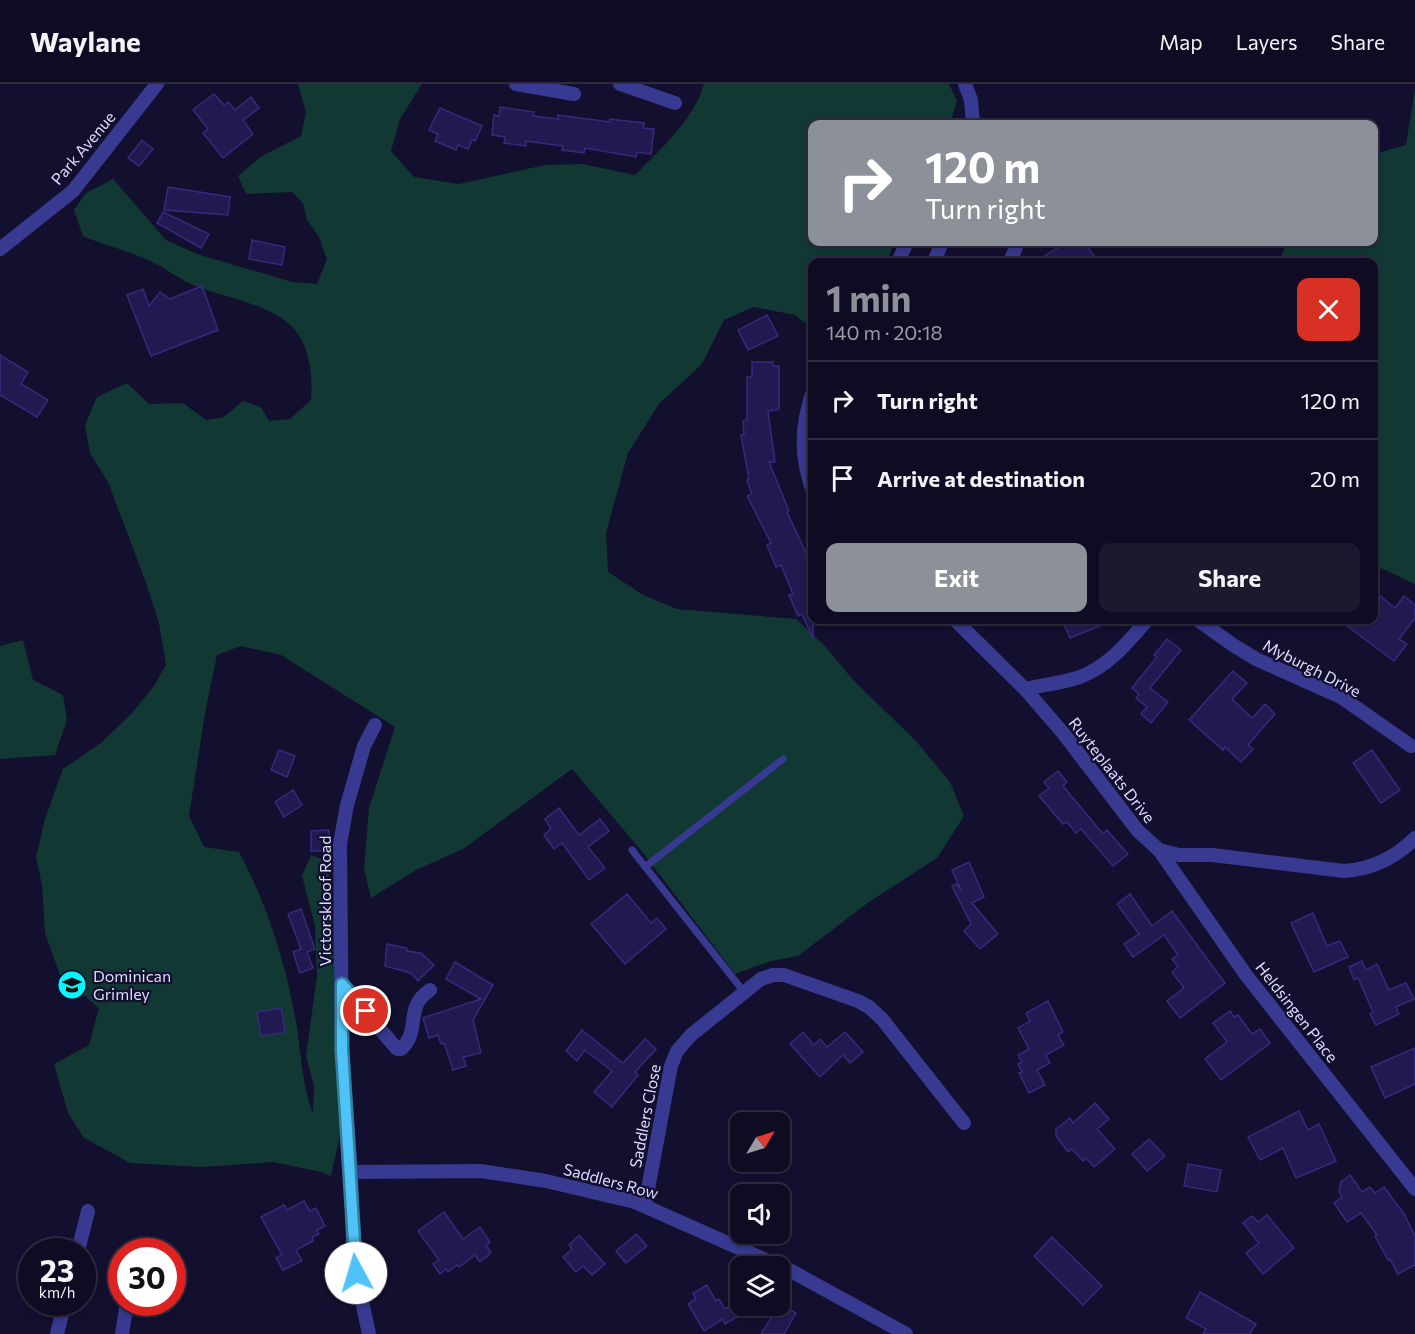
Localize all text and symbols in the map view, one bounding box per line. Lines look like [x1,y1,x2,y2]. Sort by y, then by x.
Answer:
text: Waylane [30,24,141,58]
text: Map [1159,29,1203,54]
text: Layers [1236,29,1298,54]
text: Share [1331,29,1385,54]
street label: Park Avenue [46,107,119,188]
text: 120 m [925,140,1040,192]
icon: right [826,144,904,222]
text: Turn right [925,192,1045,225]
text: 1 min [826,275,911,319]
button: close [1297,278,1360,341]
text: 140 m · 20:18 [826,320,943,344]
icon: right [826,384,859,417]
text: Turn right [877,387,978,414]
text: 120 m [1301,387,1360,414]
icon: arrive [826,462,859,495]
text: Arrive at destination [877,465,1085,492]
text: 20 m [1310,465,1360,492]
button: Exit [826,543,1087,612]
button: Share [1099,543,1360,612]
street label: Myburgh Drive [1260,635,1364,700]
street label: Ruyteplaats Drive [1065,713,1159,826]
street label: Victorskloof Road [315,836,334,966]
street label: Heldsingen Place [1252,958,1343,1066]
place label: Dominican Grimley [93,966,171,1003]
school or university icon: Dominican Grimley [56,969,88,1001]
pin [340,985,391,1036]
icon: arrive [349,994,382,1027]
street label: Saddlers Close [625,1062,664,1169]
north arrow [730,1112,790,1172]
map controls [730,1112,790,1316]
street label: Saddlers Row [562,1159,661,1202]
button: sound [730,1184,790,1244]
speed limit sign: 30 [108,1238,186,1316]
position arrow [324,1241,388,1305]
text: 23 [40,1251,74,1288]
button: layers [730,1256,790,1316]
text: km/h [39,1283,75,1301]

